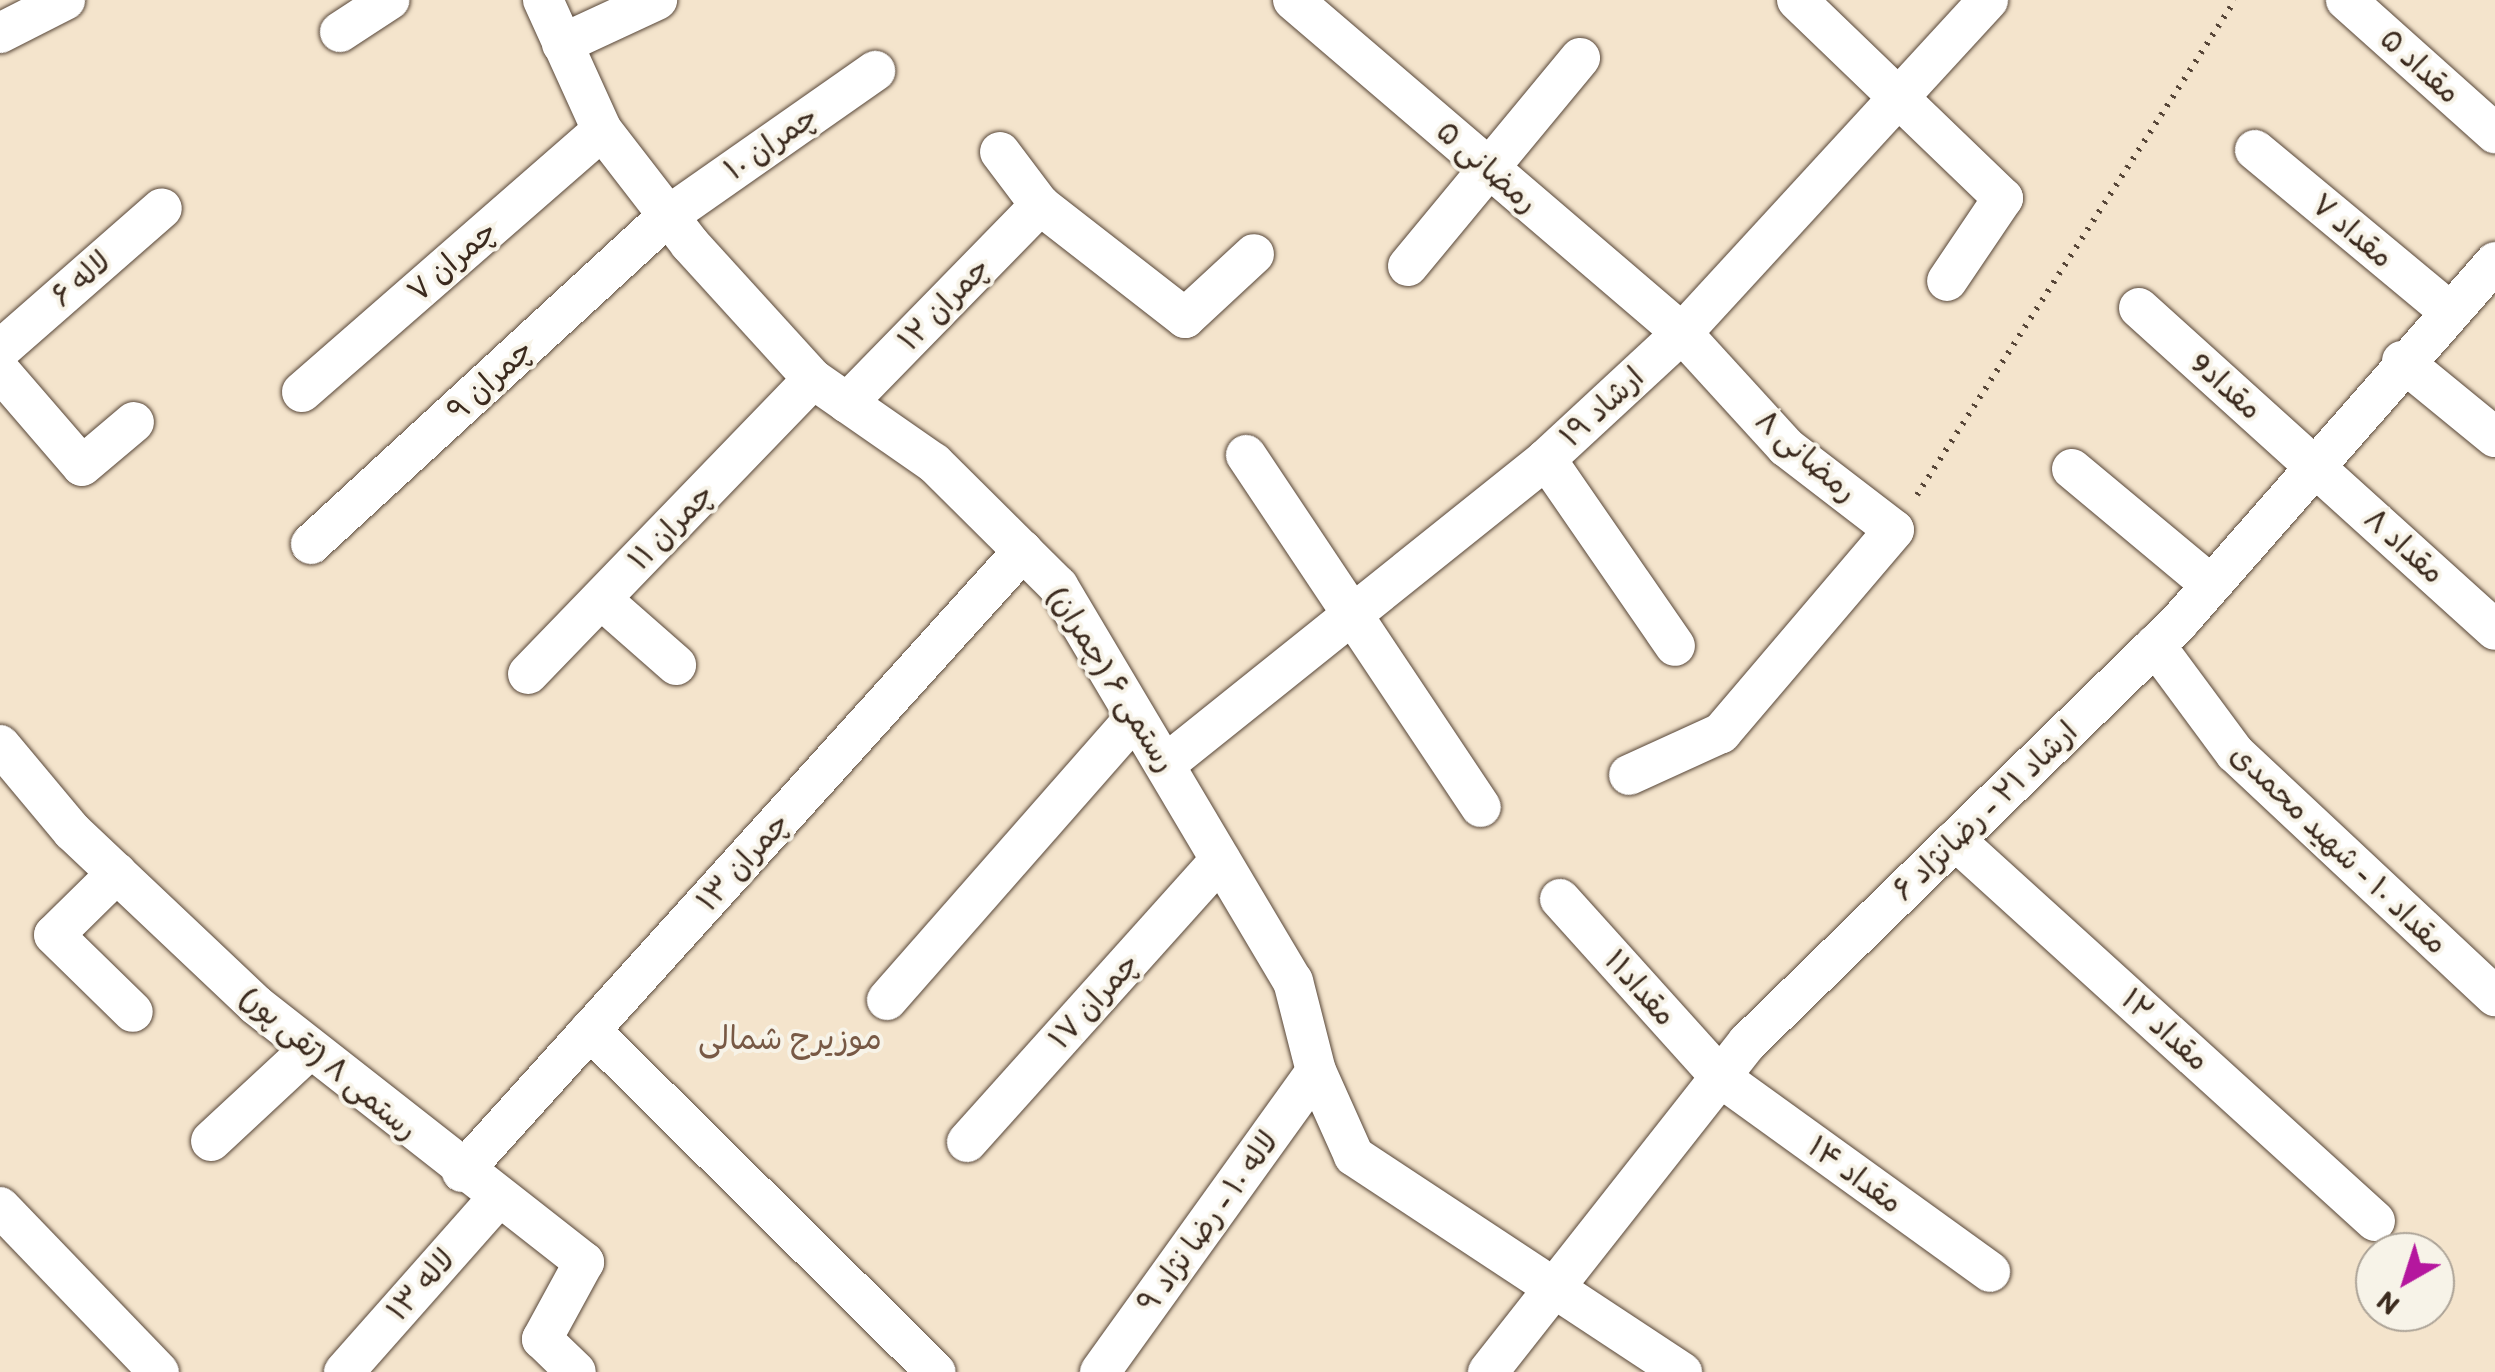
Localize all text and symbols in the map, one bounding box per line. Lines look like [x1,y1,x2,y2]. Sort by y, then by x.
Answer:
street label: مقداد ۵ [2373,21,2467,111]
street label: چمران ۱۰ [717,98,825,188]
street label: رمضانی ۵ [1429,113,1545,221]
street label: مقداد ۷ [2304,186,2400,276]
street label: چمران ۷ [400,213,504,309]
street label: لاله ۶ [44,243,118,315]
street label: چمران ۱۲ [891,250,997,358]
street label: چمران ۹ [440,331,540,429]
street label: مقداد9 [2183,345,2269,427]
street label: ارشاد ۱۹ [1553,359,1651,455]
street label: رمضانی ۸ [1748,402,1864,510]
street label: چمران ۱۱ [621,476,721,578]
street label: مقداد ۸ [2357,501,2451,591]
street label: رستمی ۶ (چمران) [1040,579,1184,779]
street label: ارشاد ۲۱ - رضانژاد ۶ [1885,714,2085,908]
street label: مقداد ۱۰ - شهید محمدی [2223,736,2455,962]
street label: چمران ۱۳ [689,805,797,919]
street label: مقداد۱۱ [1597,943,1683,1033]
street label: چمران ۱۷ [1041,945,1147,1057]
street label: رستمی ۸ (تقی پور) [233,978,425,1148]
street label: مقداد ۱۲ [2114,981,2216,1079]
district label: موزیرج شمالی [698,1019,882,1057]
street label: لاله ۱۰ - رضا نژاد ۹ [1130,1124,1286,1320]
street label: مقداد ۱۴ [1801,1129,1909,1221]
north arrow [2355,1232,2455,1332]
street label: لاله ۱۳ [379,1242,463,1328]
text: N [2369,1285,2405,1323]

